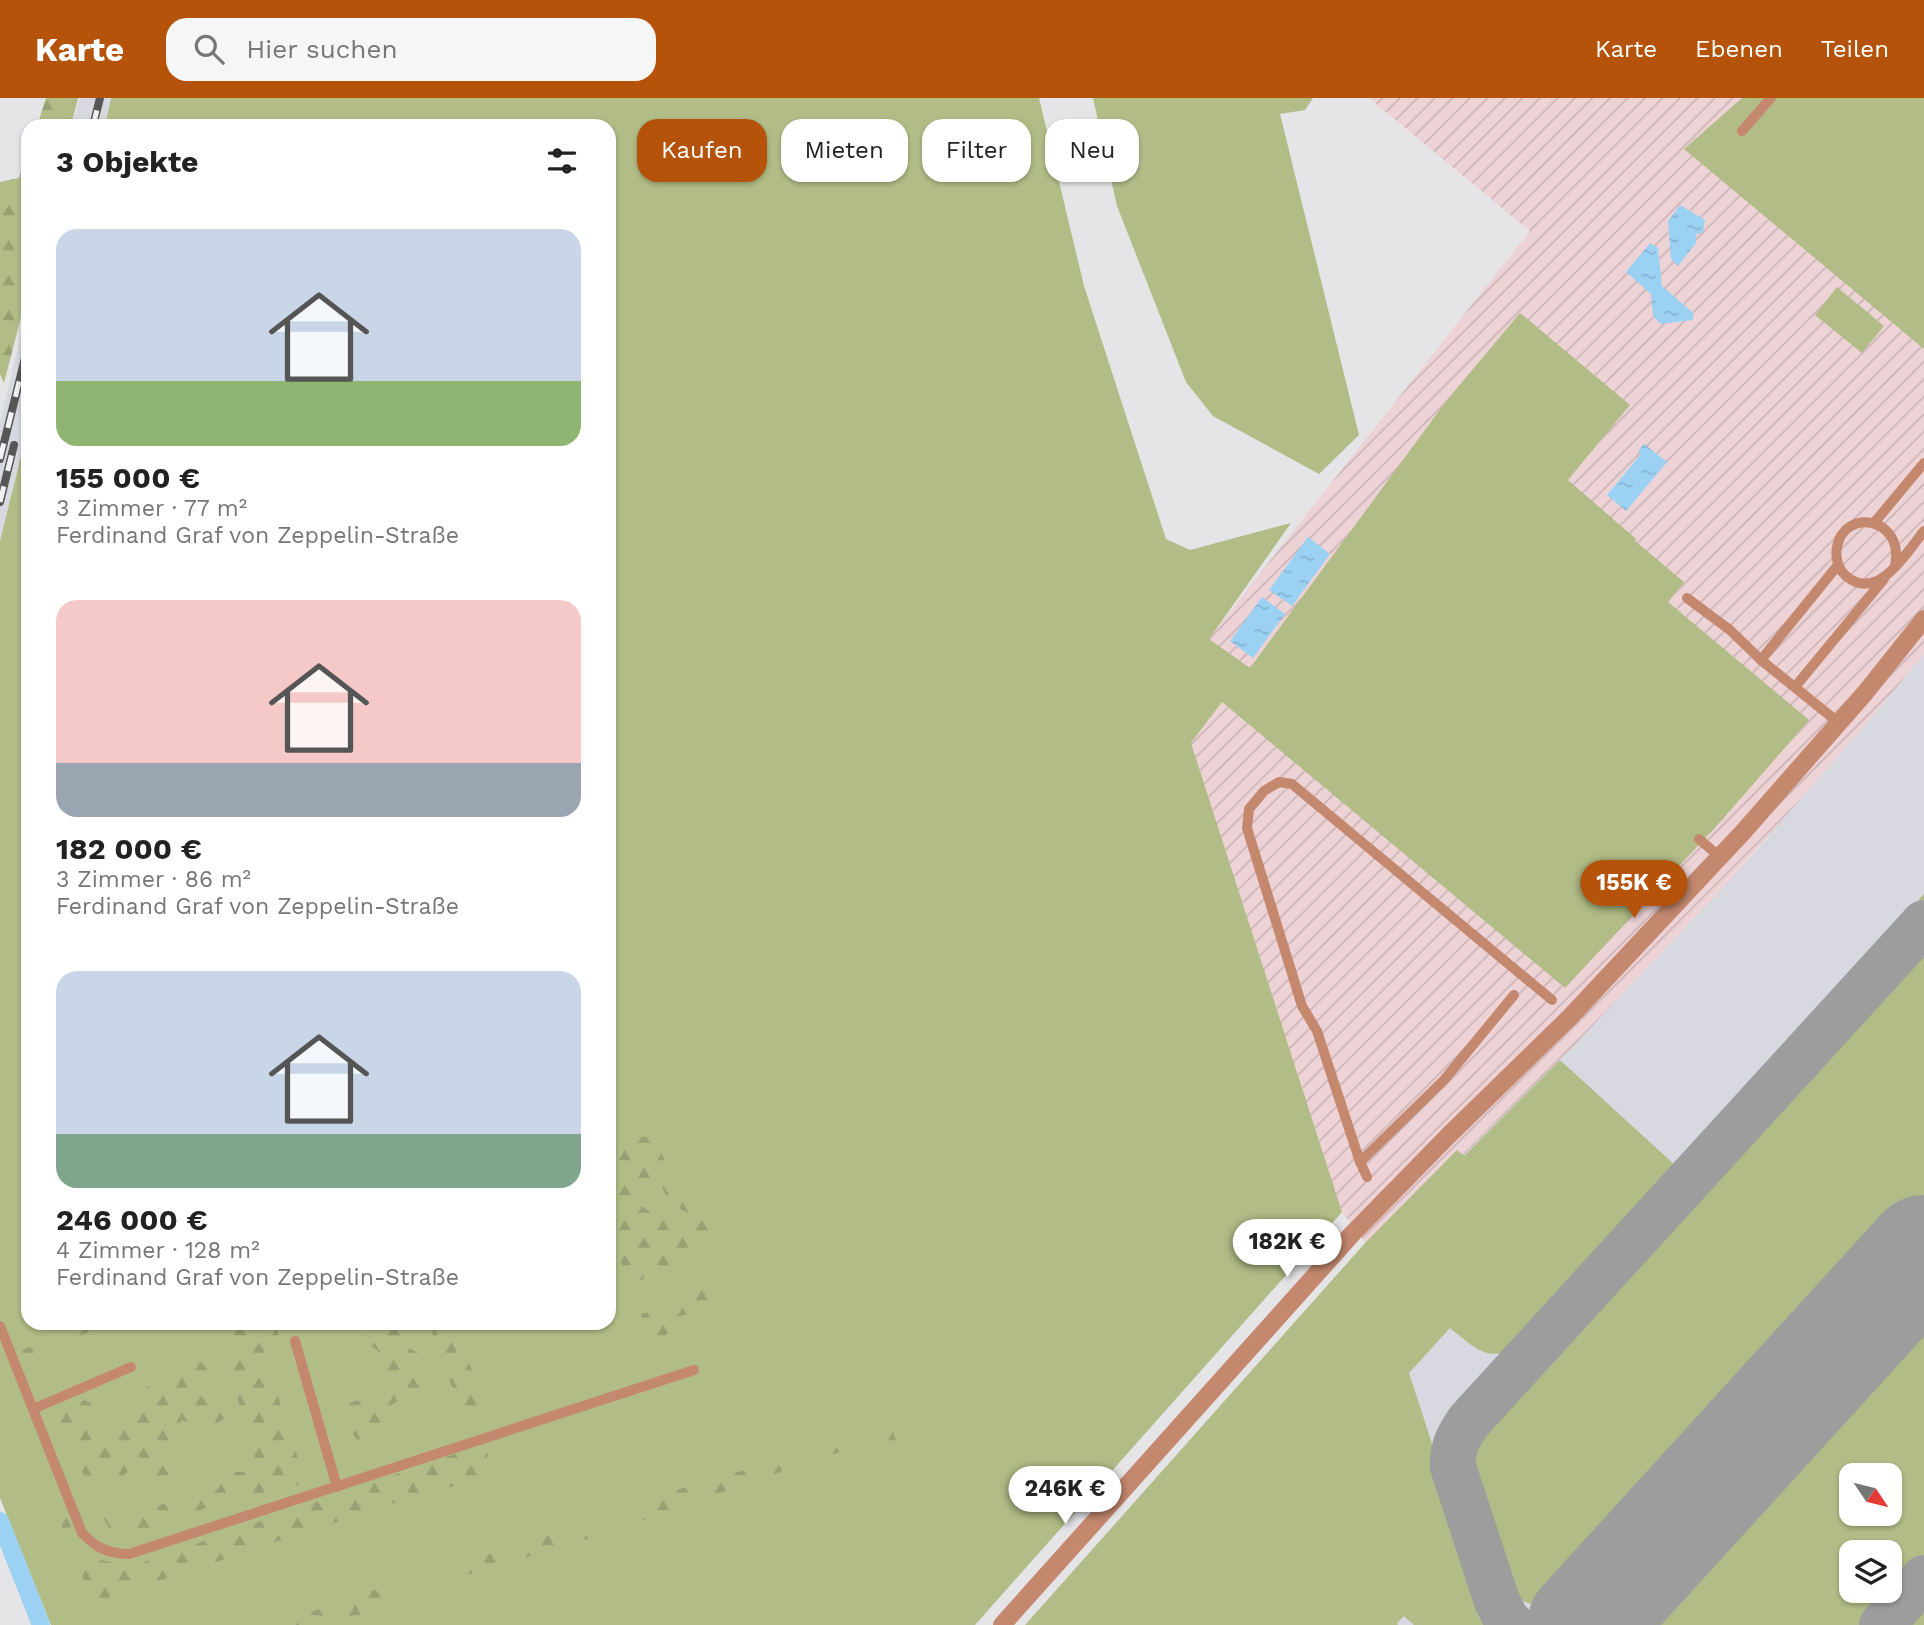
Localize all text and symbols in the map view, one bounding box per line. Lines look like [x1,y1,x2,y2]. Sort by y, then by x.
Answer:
search box [166,18,656,81]
text: Karte [35,30,124,69]
icon: search [190,30,228,68]
text: Hier suchen [246,34,398,64]
text: Karte [1595,35,1657,63]
text: Ebenen [1695,35,1783,63]
text: Teilen [1821,35,1889,63]
chip: Kaufen [637,119,767,182]
chip: Mieten [781,119,908,182]
chip: Filter [922,119,1031,182]
chip: Neu [1045,119,1139,182]
icon: filters [543,142,581,180]
text: 3 Objekte [56,144,198,179]
icon: home [256,274,382,400]
text: 155 000 € [56,460,200,495]
text: 3 Zimmer · 77 m² [56,495,247,522]
text: Ferdinand Graf von Zeppelin-Straße [56,522,459,549]
icon: home [256,645,382,771]
text: 182 000 € [56,831,202,866]
pin: 155K € [1577,860,1691,920]
text: 3 Zimmer · 86 m² [56,866,251,893]
text: 155K € [1596,869,1672,896]
text: Ferdinand Graf von Zeppelin-Straße [56,893,459,920]
icon: home [256,1016,382,1142]
text: 246 000 € [56,1202,208,1237]
pin: 182K € [1230,1220,1344,1279]
text: 182K € [1249,1228,1325,1255]
text: 4 Zimmer · 128 m² [56,1237,260,1264]
text: Ferdinand Graf von Zeppelin-Straße [56,1264,459,1291]
north arrow [1839,1463,1902,1526]
map controls [1839,1463,1902,1603]
pin: 246K € [1008,1466,1122,1526]
text: 246K € [1024,1475,1106,1502]
button: layers [1839,1540,1902,1603]

